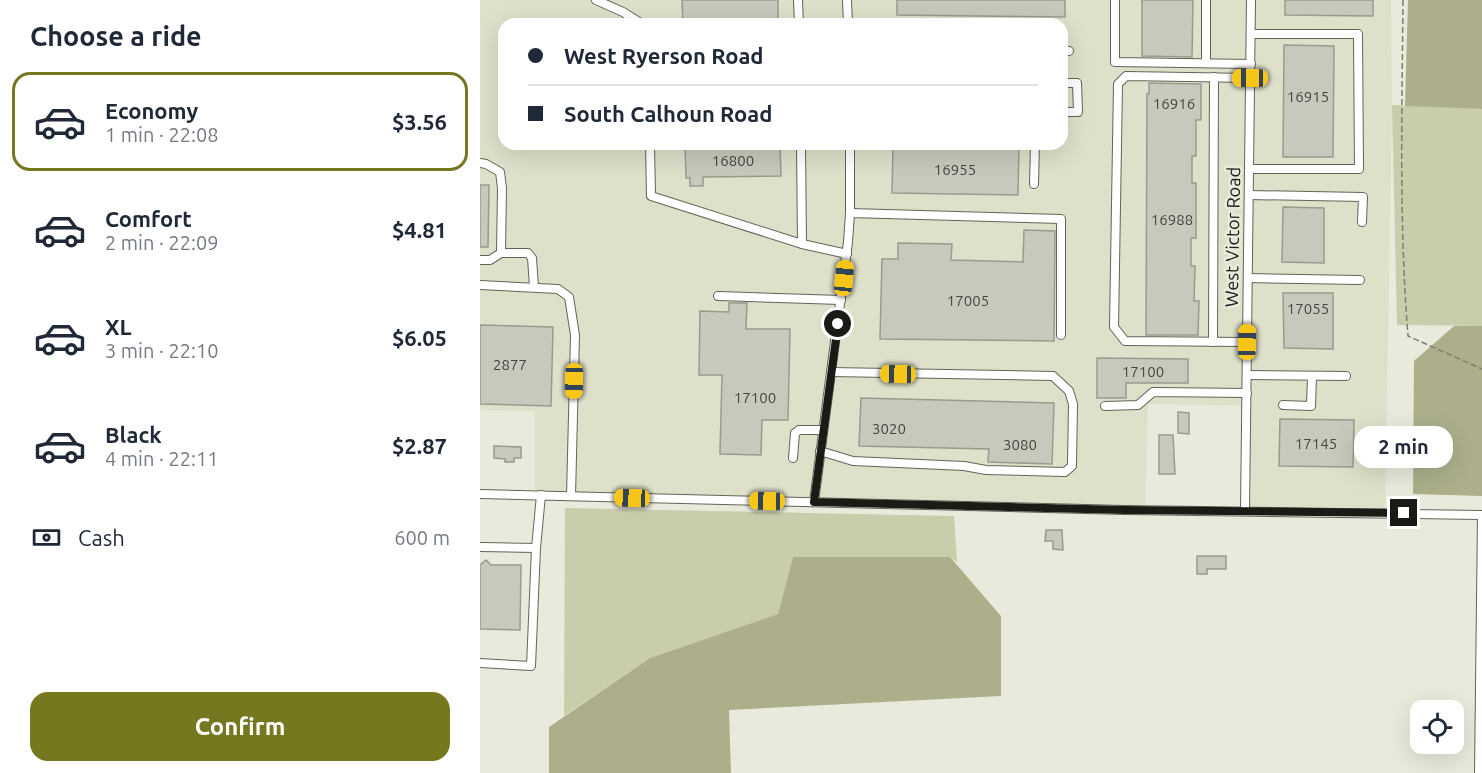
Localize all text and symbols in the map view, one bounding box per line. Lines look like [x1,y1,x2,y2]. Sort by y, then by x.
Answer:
text: Choose a ride [30,21,202,51]
text: West Ryerson Road [564,43,764,68]
car [1232,69,1268,87]
house number: 16915 [1287,88,1329,105]
icon: car [33,95,87,149]
house number: 16916 [1153,95,1195,112]
text: Economy [105,98,198,123]
text: South Calhoun Road [564,101,772,126]
text: $3.56 [392,109,447,134]
text: 1 min · 22:08 [105,123,219,146]
house number: 16800 [712,152,754,169]
house number: 16955 [934,161,976,178]
street label: West Victor Road [1221,167,1243,307]
icon: car [33,203,87,257]
text: Comfort [105,206,192,231]
house number: 16988 [1151,211,1193,228]
text: $4.81 [392,217,447,242]
text: 2 min · 22:09 [105,231,219,254]
car [833,259,855,297]
house number: 17005 [947,292,989,309]
house number: 17055 [1287,300,1329,317]
route start [824,310,851,337]
icon: car [33,311,87,365]
text: XL [105,314,132,339]
car [1238,324,1256,360]
text: $6.05 [392,325,447,350]
text: 3 min · 22:10 [105,339,219,362]
house number: 2877 [493,356,527,373]
car [565,363,583,399]
house number: 17100 [1122,363,1164,380]
car [880,365,916,383]
house number: 17100 [734,389,776,406]
icon: car [33,419,87,473]
house number: 3020 [872,420,906,437]
text: Black [105,422,162,447]
callout: 2 min [1354,426,1454,468]
text: $2.87 [392,433,447,458]
house number: 17145 [1295,435,1337,452]
text: 2 min [1378,435,1429,458]
house number: 3080 [1003,436,1037,453]
text: 4 min · 22:11 [105,447,219,470]
car [614,488,650,508]
car [749,492,785,510]
route end [1390,499,1417,526]
icon: cash [30,521,63,554]
text: Cash [78,525,125,550]
text: 600 m [394,526,450,549]
button: Confirm [30,692,450,761]
map controls [1410,700,1464,754]
button: locate [1410,700,1464,754]

